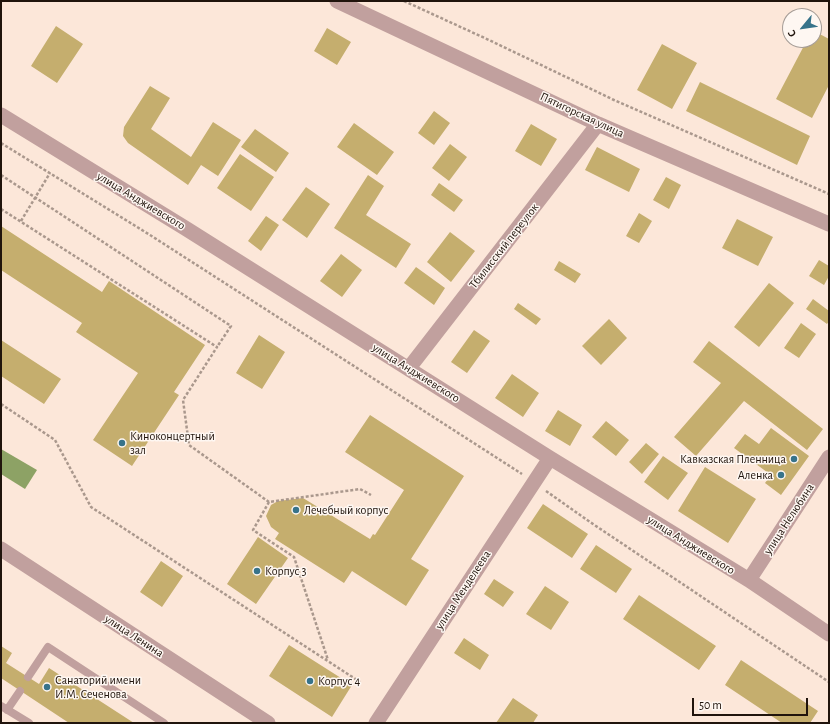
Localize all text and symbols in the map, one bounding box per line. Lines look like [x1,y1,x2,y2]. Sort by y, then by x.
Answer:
north arrow [782,8,822,48]
text: С [786,28,798,39]
street label: Пятигорская улица [538,89,626,141]
street label: улица Анджиевского [94,169,188,233]
street label: Тбилисский переулок [466,201,542,291]
street label: улица Анджиевского [370,340,462,406]
place label: Киноконцертный зал [130,429,215,457]
marker: Киноконцертный зал [117,438,127,448]
place label: Кавказская Пленница [680,452,786,466]
marker: Кавказская Пленница [789,454,799,464]
place label: Аленка [738,468,773,482]
marker: Аленка [776,470,786,480]
street label: улица Нелюбина [761,481,817,557]
place label: Лечебный корпус [304,503,388,517]
marker: Лечебный корпус [291,505,301,515]
street label: улица Анджиевского [645,512,737,578]
street label: улица Менделеева [432,548,494,632]
place label: Корпус 3 [265,564,306,578]
marker: Корпус 3 [252,566,262,576]
street label: улица Ленина [102,612,166,660]
place label: Санаторий имени И.М. Сеченова [55,673,141,701]
place label: Корпус 4 [318,674,360,688]
marker: Корпус 4 [305,676,315,686]
marker: Санаторий имени И.М. Сеченова [42,682,52,692]
scale bar [694,690,810,716]
text: 50 m [699,699,722,711]

